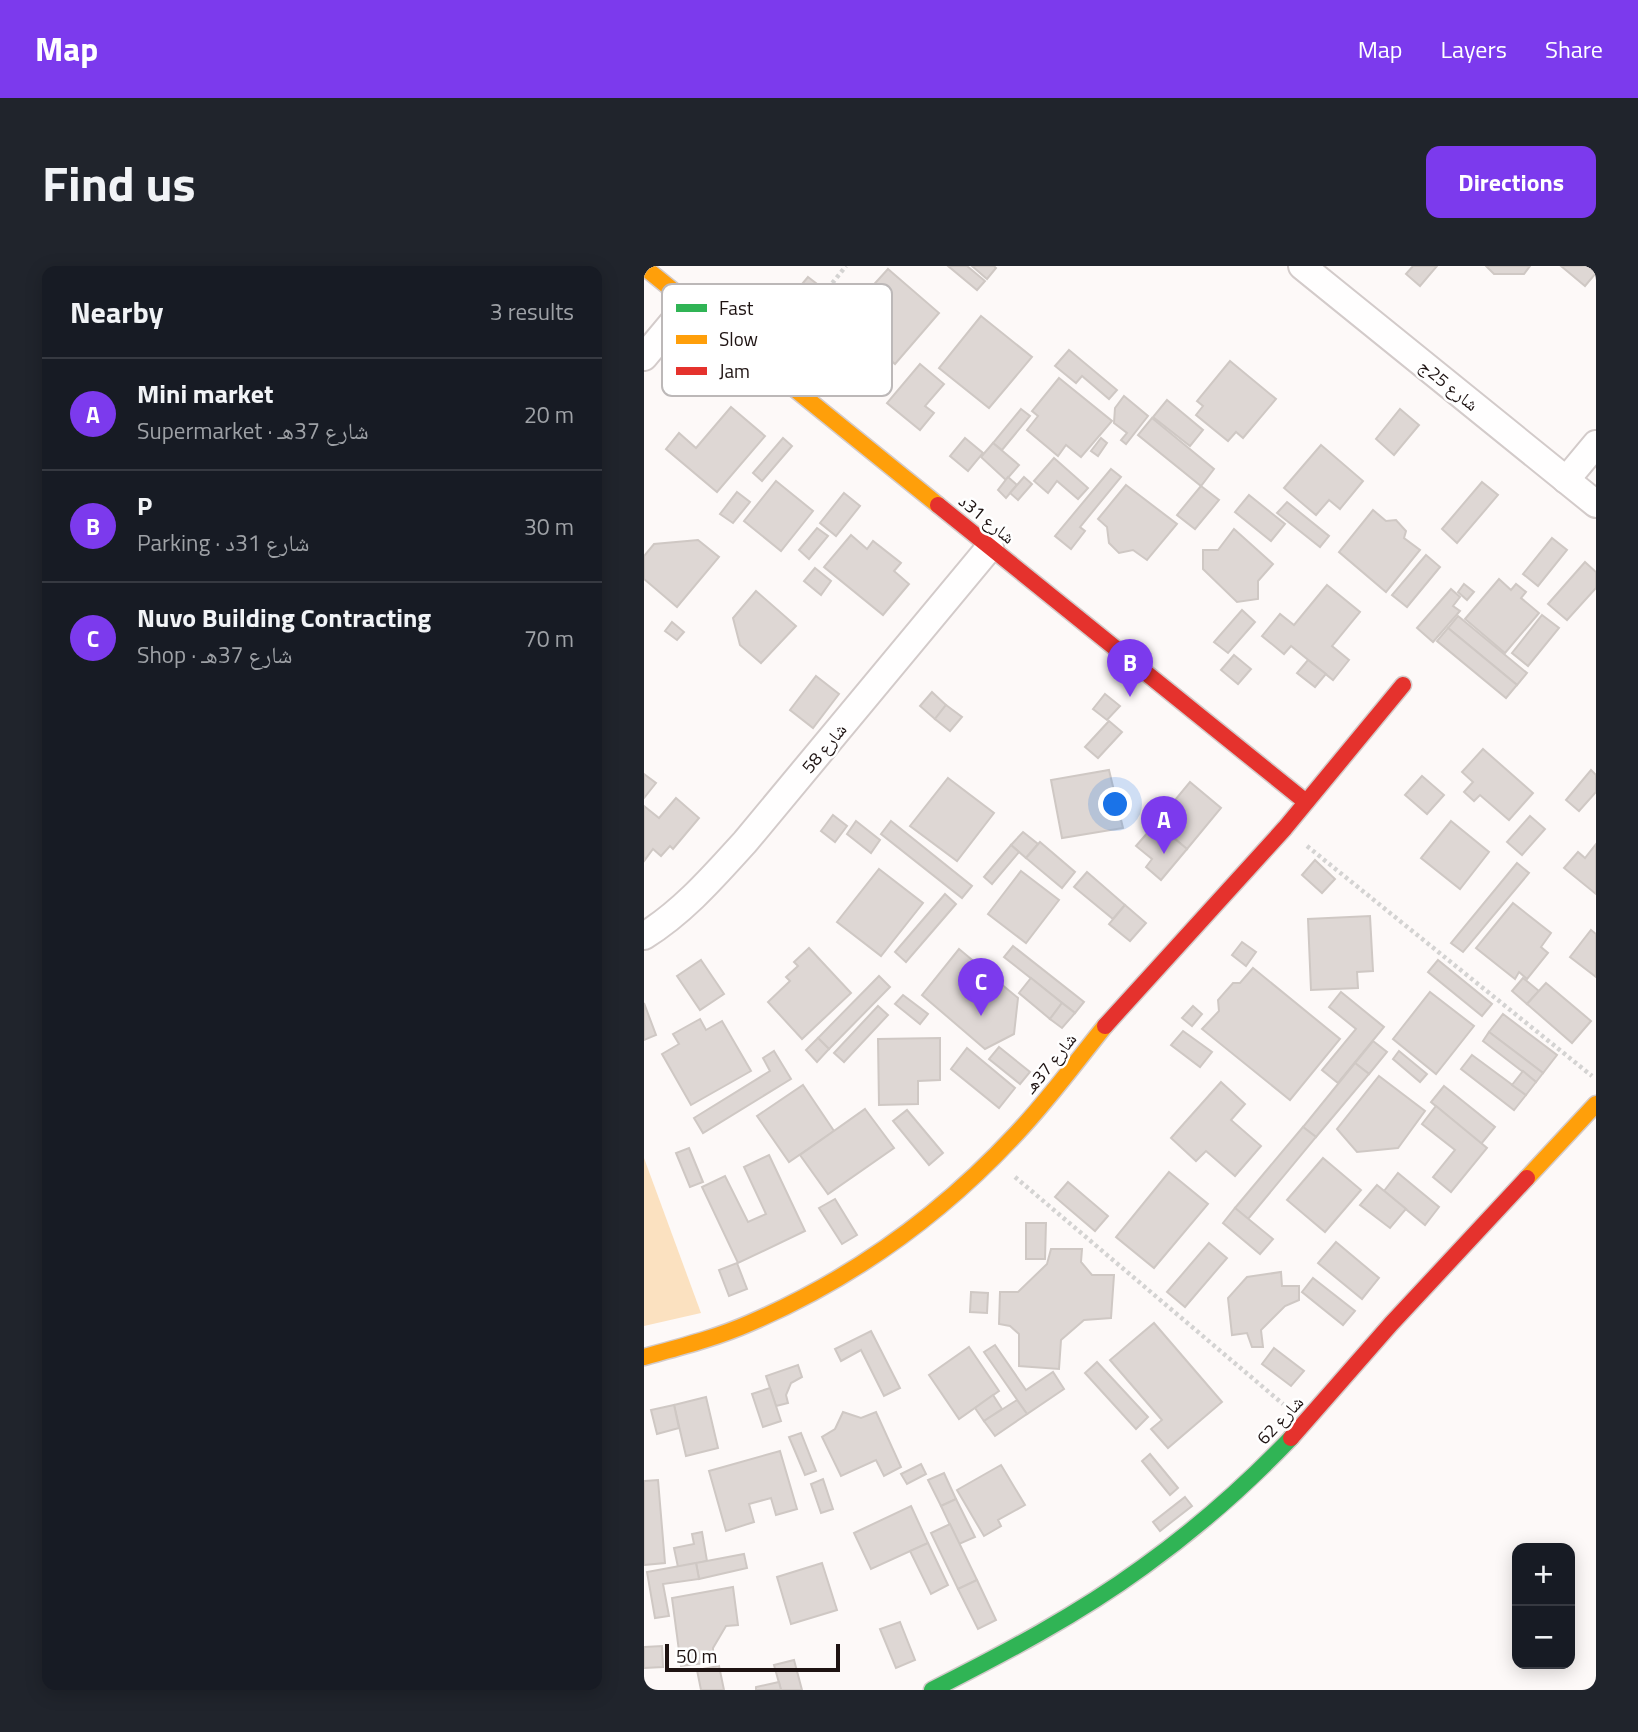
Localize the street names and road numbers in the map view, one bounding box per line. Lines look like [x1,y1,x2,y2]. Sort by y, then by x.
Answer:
street label: شارع 25ج [1413,353,1485,417]
street label: شارع 31د [953,488,1021,550]
street label: شارع 58 [795,717,853,779]
street label: شارع 37هـ [1016,1027,1083,1100]
street label: شارع 62 [1250,1389,1310,1451]

